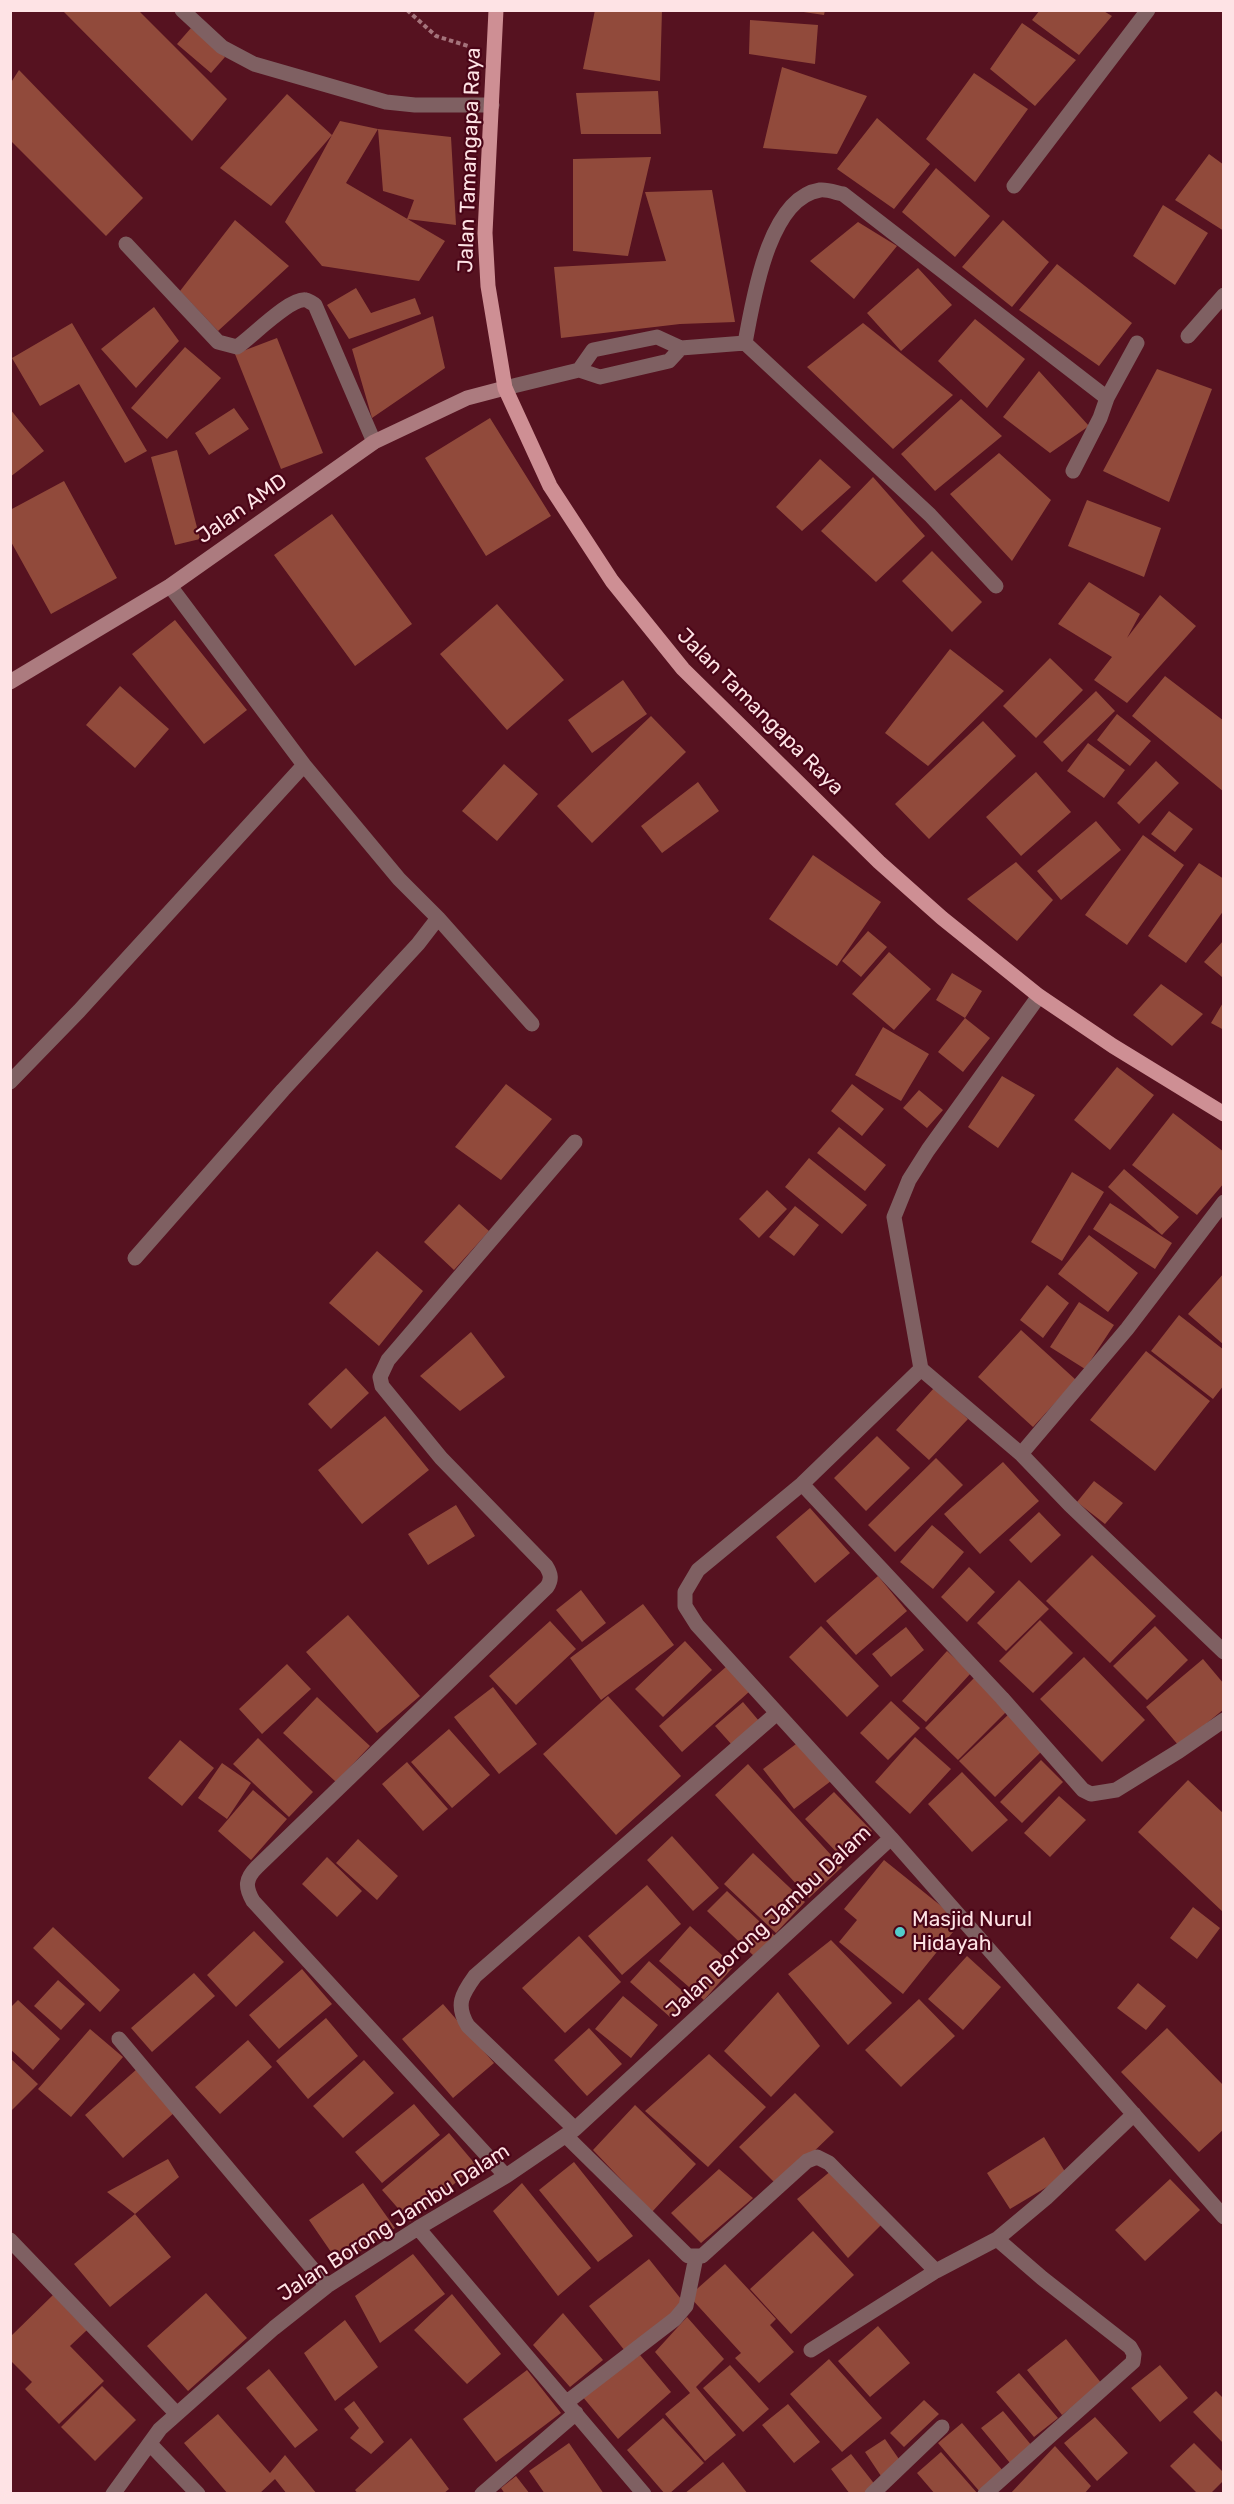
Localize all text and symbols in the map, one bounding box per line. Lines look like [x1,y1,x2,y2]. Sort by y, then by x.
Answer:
street label: Jalan Tamangapa Raya [453,47,487,273]
street label: Jalan AMD [192,469,292,549]
street label: Jalan Tamangapa Raya [671,623,849,801]
street label: Jalan Borong Jambu Dalam [661,1820,877,2024]
place label: Masjid Nurul Hidayah [912,1907,1032,1957]
marker: Masjid Nurul Hidayah [893,1925,907,1939]
street label: Jalan Borong Jambu Dalam [274,2139,514,2307]

